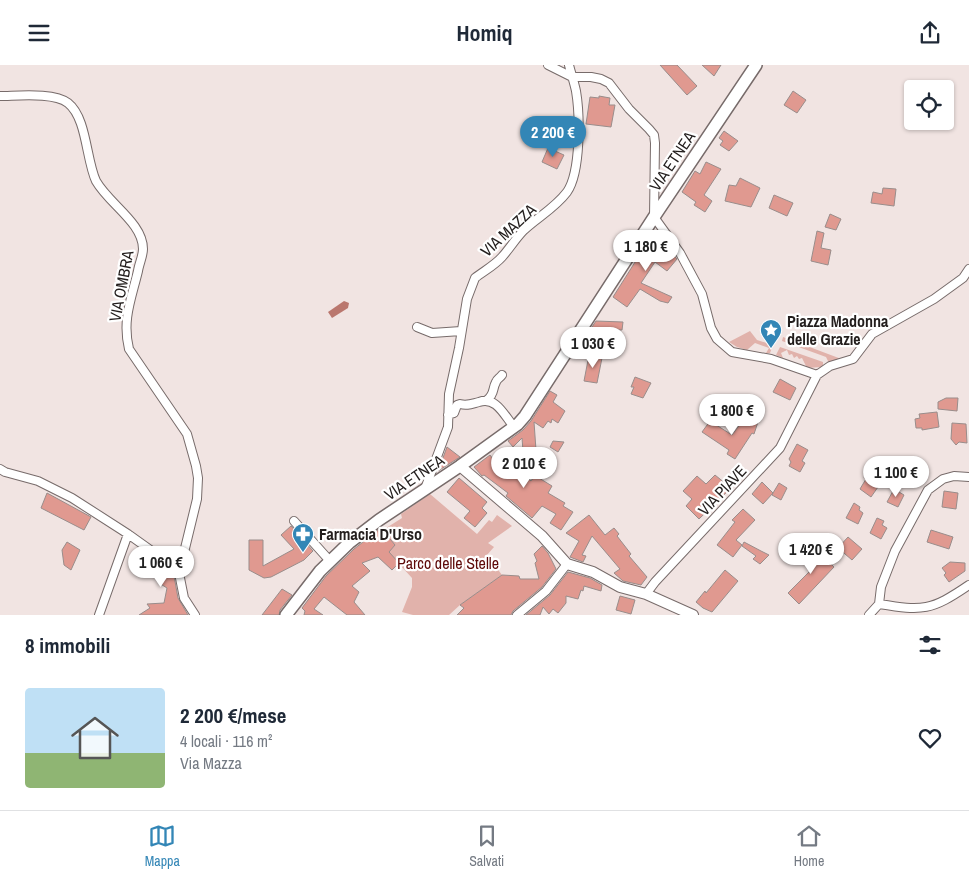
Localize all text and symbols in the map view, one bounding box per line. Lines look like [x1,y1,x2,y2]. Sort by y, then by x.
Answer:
text: Homiq [456,18,513,48]
icon: menu [25,19,53,47]
icon: share [916,19,944,47]
map controls [904,80,954,130]
button: locate [904,80,954,130]
pin: 2 200 € [507,116,599,158]
text: 2 200 € [531,121,575,143]
street label: VIA ETNEA [644,127,700,195]
street label: VIA MAZZA [475,198,541,261]
pin: 1 180 € [600,229,692,272]
text: 1 180 € [624,235,668,257]
street label: VIA OMBRA [103,248,139,324]
place label: Piazza Madonna delle Grazie [787,310,889,350]
place icon: Piazza Madonna delle Grazie [759,318,783,349]
pin: 1 030 € [547,327,639,369]
text: 1 030 € [571,332,615,354]
pin: 1 800 € [686,393,778,436]
text: 1 800 € [710,399,754,421]
pin: 2 010 € [478,447,570,489]
street label: VIA ETNEA [380,449,448,505]
text: 2 010 € [502,452,546,474]
pin: 1 100 € [850,455,942,498]
street label: VIA PIAVE [693,460,751,520]
text: 1 100 € [874,461,918,483]
pharmacy icon: Farmacia D'Urso [291,522,315,553]
place label: Farmacia D'Urso [319,523,422,545]
pin: 1 420 € [765,533,857,575]
text: 1 420 € [789,538,833,560]
pin: 1 060 € [115,545,207,588]
text: 1 060 € [139,551,183,573]
park label: Parco delle Stelle [397,552,499,574]
text: 8 immobili [25,631,110,660]
icon: filters [916,631,944,659]
text: 2 200 €/mese [180,701,286,730]
icon: home [65,708,125,768]
icon: heart [916,724,944,752]
text: 4 locali · 116 m² [180,730,272,752]
text: Via Mazza [180,752,242,774]
tab: Mappa [145,822,180,870]
tab: Salvati [469,822,504,870]
tab: Home [794,822,824,870]

